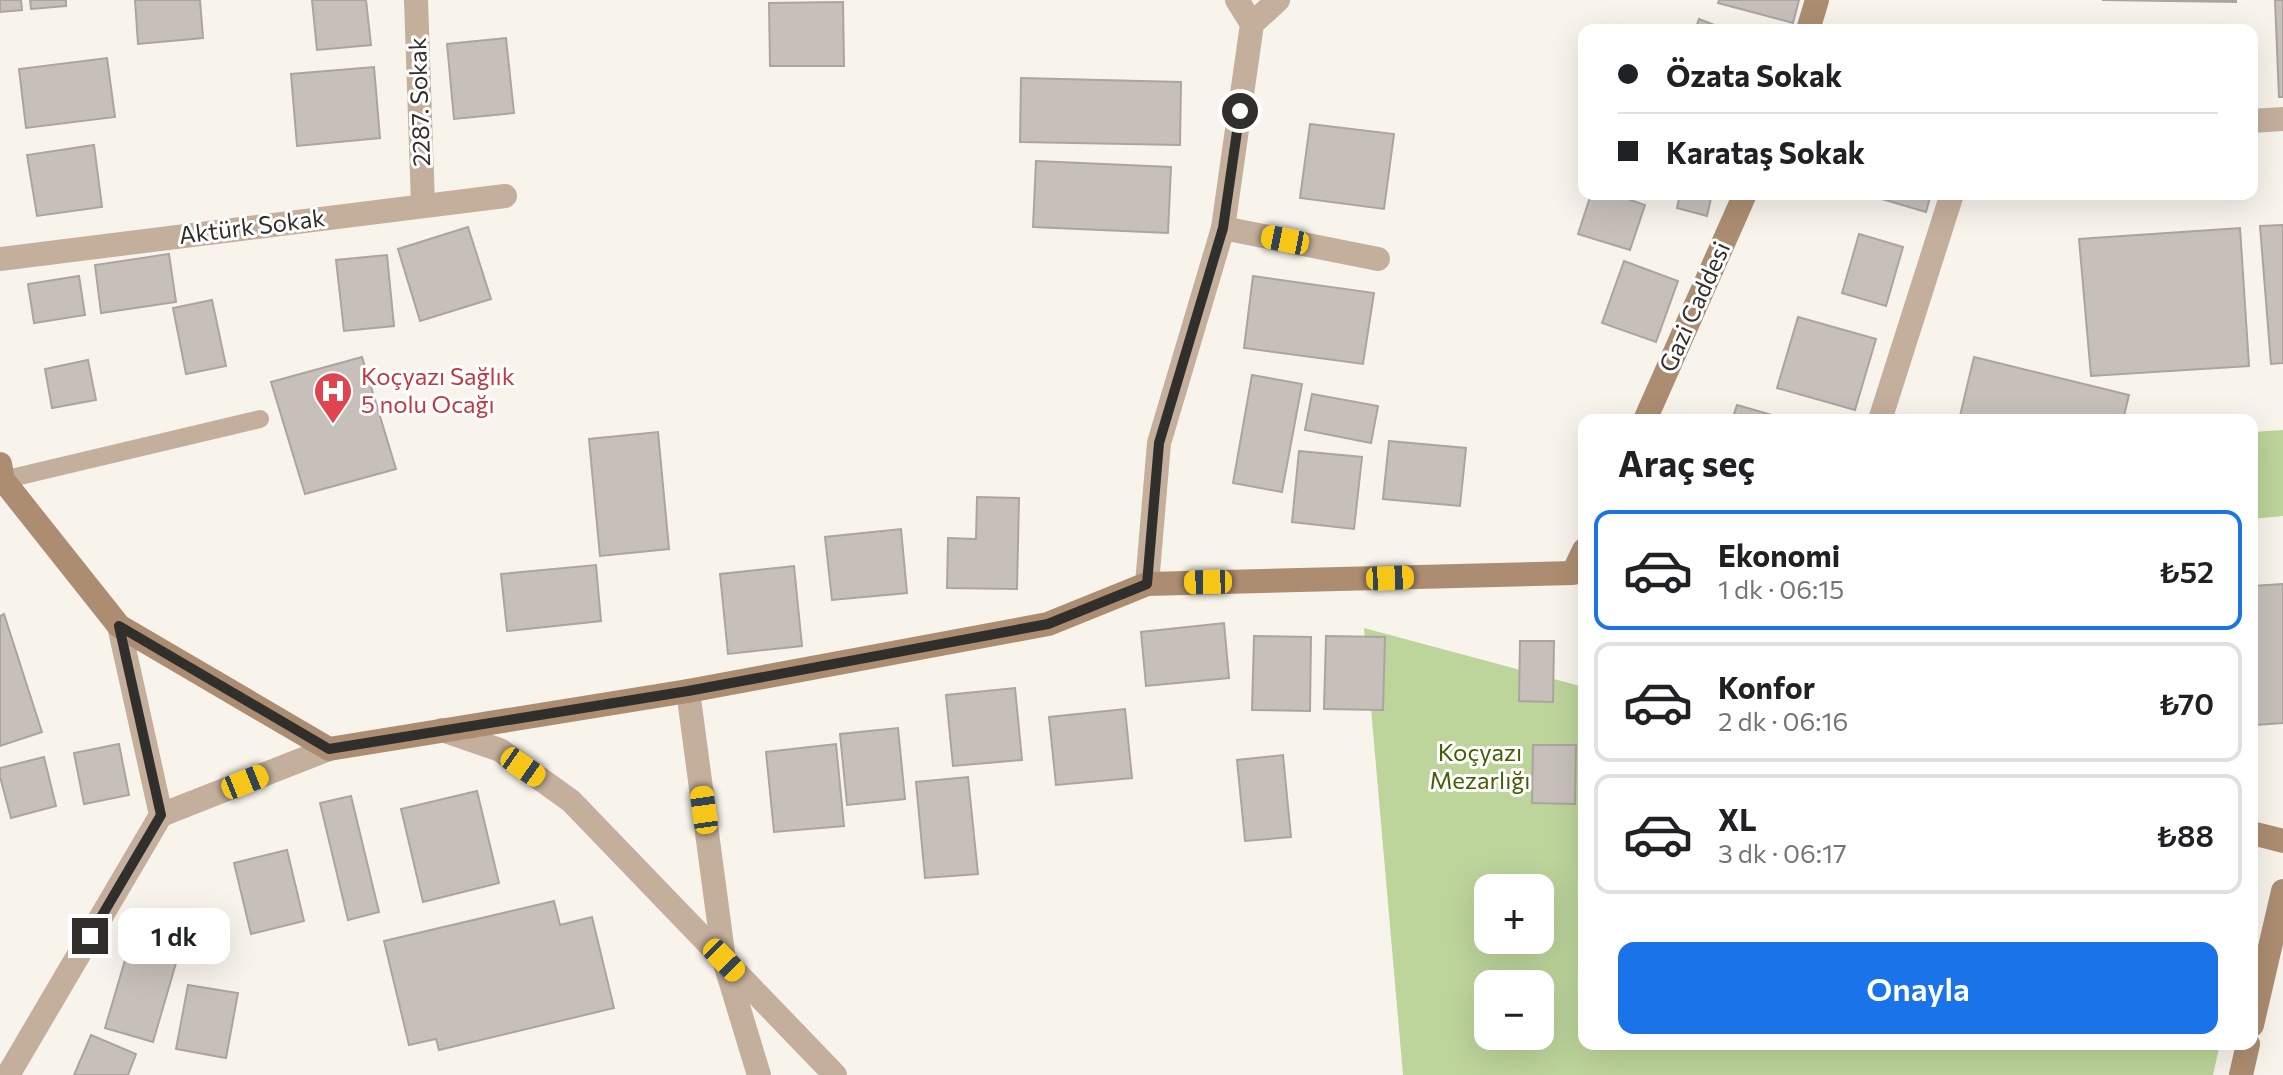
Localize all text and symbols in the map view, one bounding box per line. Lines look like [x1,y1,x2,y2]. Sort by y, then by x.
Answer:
street label: 2287. Sokak [402,37,435,167]
text: Özata Sokak [1666,56,1842,93]
route start [1222,93,1258,129]
text: Karataş Sokak [1666,133,1865,170]
street label: Aktürk Sokak [177,202,327,249]
car [1259,224,1311,256]
street label: Gazi Caddesi [1652,237,1735,376]
place label: Koçyazı Sağlık 5 nolu Ocağı [361,361,515,418]
hospital icon: Koçyazı Sağlık 5 nolu Ocağı [312,370,354,425]
text: Araç seç [1618,440,1755,484]
icon: car [1622,534,1694,606]
text: Ekonomi [1718,536,1840,573]
text: ₺52 [2159,552,2214,589]
car [1366,565,1414,591]
car [1184,570,1232,594]
text: 1 dk · 06:15 [1718,573,1844,604]
icon: car [1622,666,1694,738]
text: Konfor [1718,668,1815,705]
text: ₺70 [2158,684,2214,721]
text: 2 dk · 06:16 [1718,705,1848,736]
park label: Koçyazı Mezarlığı [1429,737,1531,794]
car [496,743,550,791]
car [218,762,272,802]
car [689,785,719,835]
icon: car [1622,798,1694,870]
text: XL [1718,800,1757,837]
text: ₺88 [2156,816,2214,853]
text: 3 dk · 06:17 [1718,837,1847,868]
map controls [1474,874,1554,1050]
button: + [1474,874,1554,954]
callout: 1 dk [118,908,230,964]
route end [72,918,108,954]
text: 1 dk [151,920,197,951]
car [699,934,749,986]
button: Onayla [1618,942,2218,1034]
button: − [1474,970,1554,1050]

